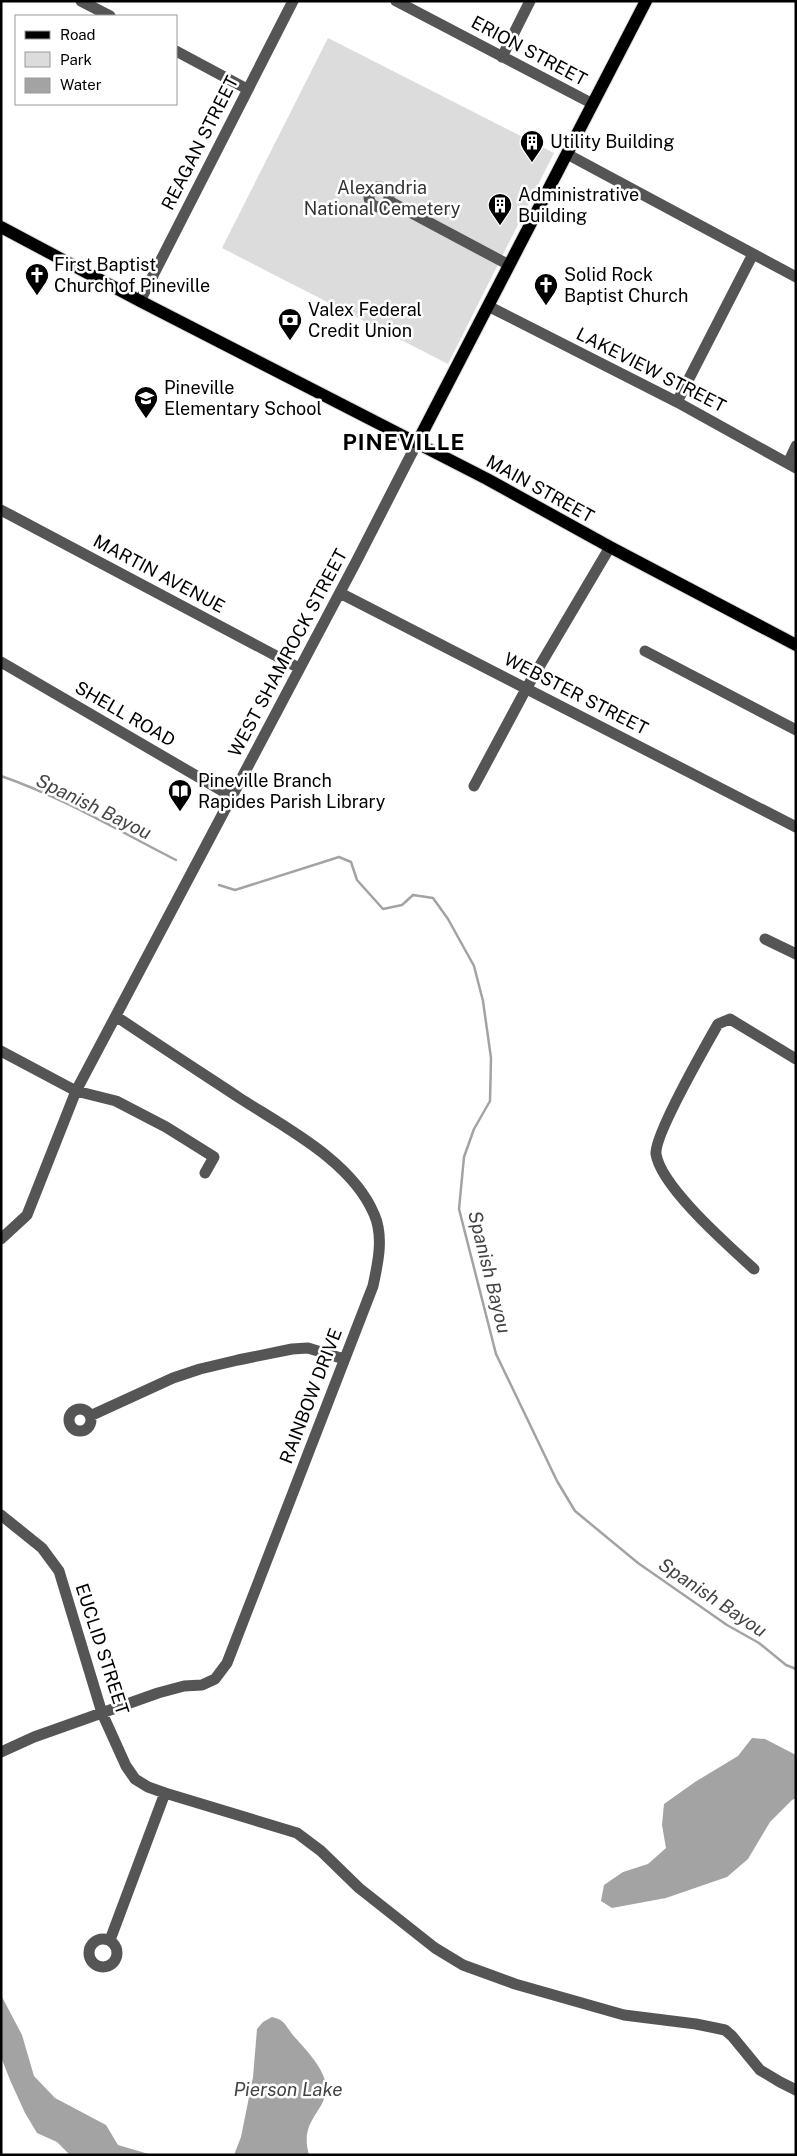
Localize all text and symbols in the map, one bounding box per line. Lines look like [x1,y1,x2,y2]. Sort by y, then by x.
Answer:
street label: ERION STREET [468,11,591,90]
legend [15,15,178,105]
text: Road [60,26,96,43]
text: Park [60,51,92,68]
street label: REAGAN STREET [157,72,243,213]
text: Water [60,76,102,93]
building icon: Utility Building [519,129,545,163]
place label: Utility Building [550,131,674,152]
park label: Alexandria National Cemetery [304,177,461,219]
place label: Administrative Building [518,184,639,226]
building icon: Administrative Building [487,192,513,226]
place label: First Baptist Church of Pineville [54,254,210,296]
church icon: First Baptist Church of Pineville [24,262,50,296]
place label: Solid Rock Baptist Church [564,264,688,306]
church icon: Solid Rock Baptist Church [533,272,559,306]
place label: Valex Federal Credit Union [308,299,422,341]
bank icon: Valex Federal Credit Union [277,307,303,341]
street label: LAKEVIEW STREET [573,323,730,417]
place label: Pineville Elementary School [164,377,322,419]
school or university icon: Pineville Elementary School [133,385,159,419]
district label: PINEVILLE [342,429,466,455]
street label: MAIN STREET [483,450,598,527]
street label: MARTIN AVENUE [90,530,229,617]
street label: WEST SHAMROCK STREET [224,545,351,760]
street label: WEBSTER STREET [501,648,652,739]
street label: SHELL ROAD [71,676,179,751]
water label: Spanish Bayou [33,769,155,843]
place label: Pineville Branch Rapides Parish Library [198,770,386,812]
library icon: Pineville Branch Rapides Parish Library [167,778,193,812]
water label: Spanish Bayou [464,1208,516,1336]
street label: RAINBOW DRIVE [275,1325,346,1466]
water label: Spanish Bayou [655,1553,771,1641]
street label: EUCLID STREET [71,1581,134,1717]
water label: Pierson Lake [233,2078,343,2100]

